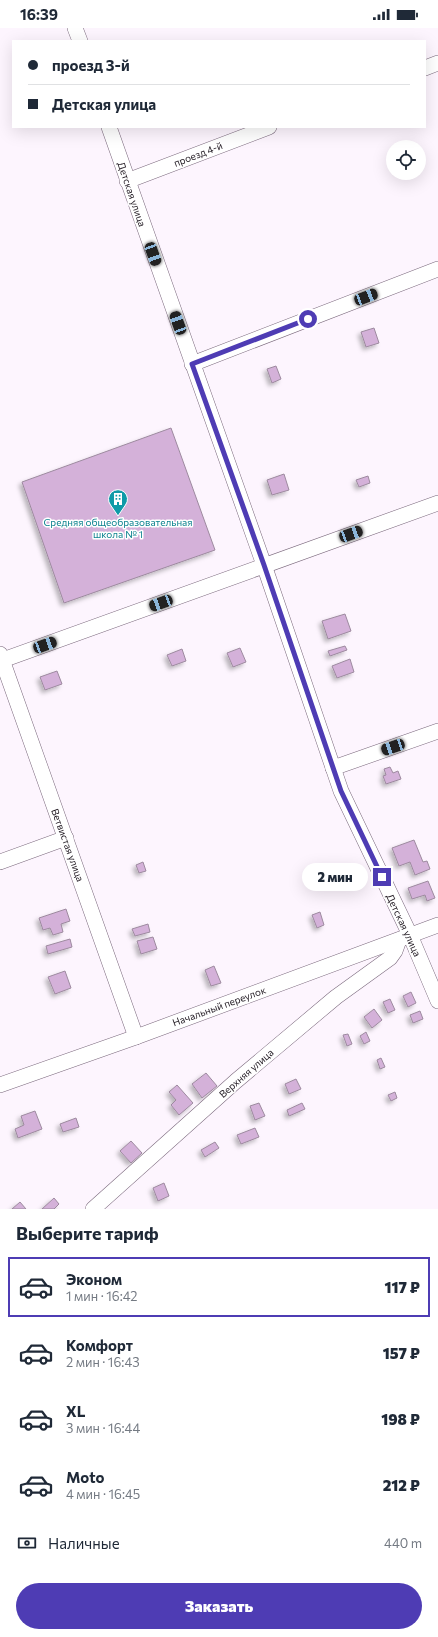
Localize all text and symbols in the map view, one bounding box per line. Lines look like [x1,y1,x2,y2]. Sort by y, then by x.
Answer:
text: 16:39 [20,5,58,23]
text: проезд 3-й [52,56,130,74]
text: Детская улица [52,95,156,113]
street label: проезд 4-й [172,139,224,169]
map controls [386,140,426,180]
button: locate [386,140,426,180]
street label: Детская улица [115,160,149,228]
car [143,241,163,267]
car [353,287,379,307]
car [168,310,188,336]
route start [299,310,317,328]
building icon: Средняя общеобразовательная школа № 1 [107,488,129,516]
place label: Средняя общеобразовательная школа № 1 [43,516,193,540]
car [338,524,364,544]
car [148,593,174,613]
car [32,635,58,655]
car [380,737,406,757]
street label: Ветвистая улица [49,807,87,883]
callout: 2 мин [302,863,368,891]
route end [373,868,391,886]
text: 2 мин [317,869,353,885]
street label: Детская улица [384,892,424,958]
street label: Начальный переулок [171,983,268,1028]
street label: Верхняя улица [216,1046,276,1100]
text: Выберите тариф [16,1222,159,1244]
icon: car [18,1269,54,1305]
text: Эконом [66,1270,122,1288]
text: 117 ₽ [385,1278,420,1296]
text: 1 мин · 16:42 [66,1288,138,1304]
icon: car [18,1335,54,1371]
text: Комфорт [66,1336,133,1354]
text: 157 ₽ [383,1344,420,1362]
text: 2 мин · 16:43 [66,1354,140,1370]
icon: car [18,1401,54,1437]
text: XL [66,1402,85,1420]
text: 198 ₽ [381,1410,420,1428]
text: 3 мин · 16:44 [66,1420,140,1436]
icon: car [18,1467,54,1503]
text: Moto [66,1468,105,1486]
text: 212 ₽ [383,1476,420,1494]
text: 4 мин · 16:45 [66,1486,140,1502]
icon: cash [16,1532,38,1554]
text: Наличные [48,1534,120,1552]
text: 440 m [384,1535,422,1551]
button: Заказать [16,1583,422,1629]

